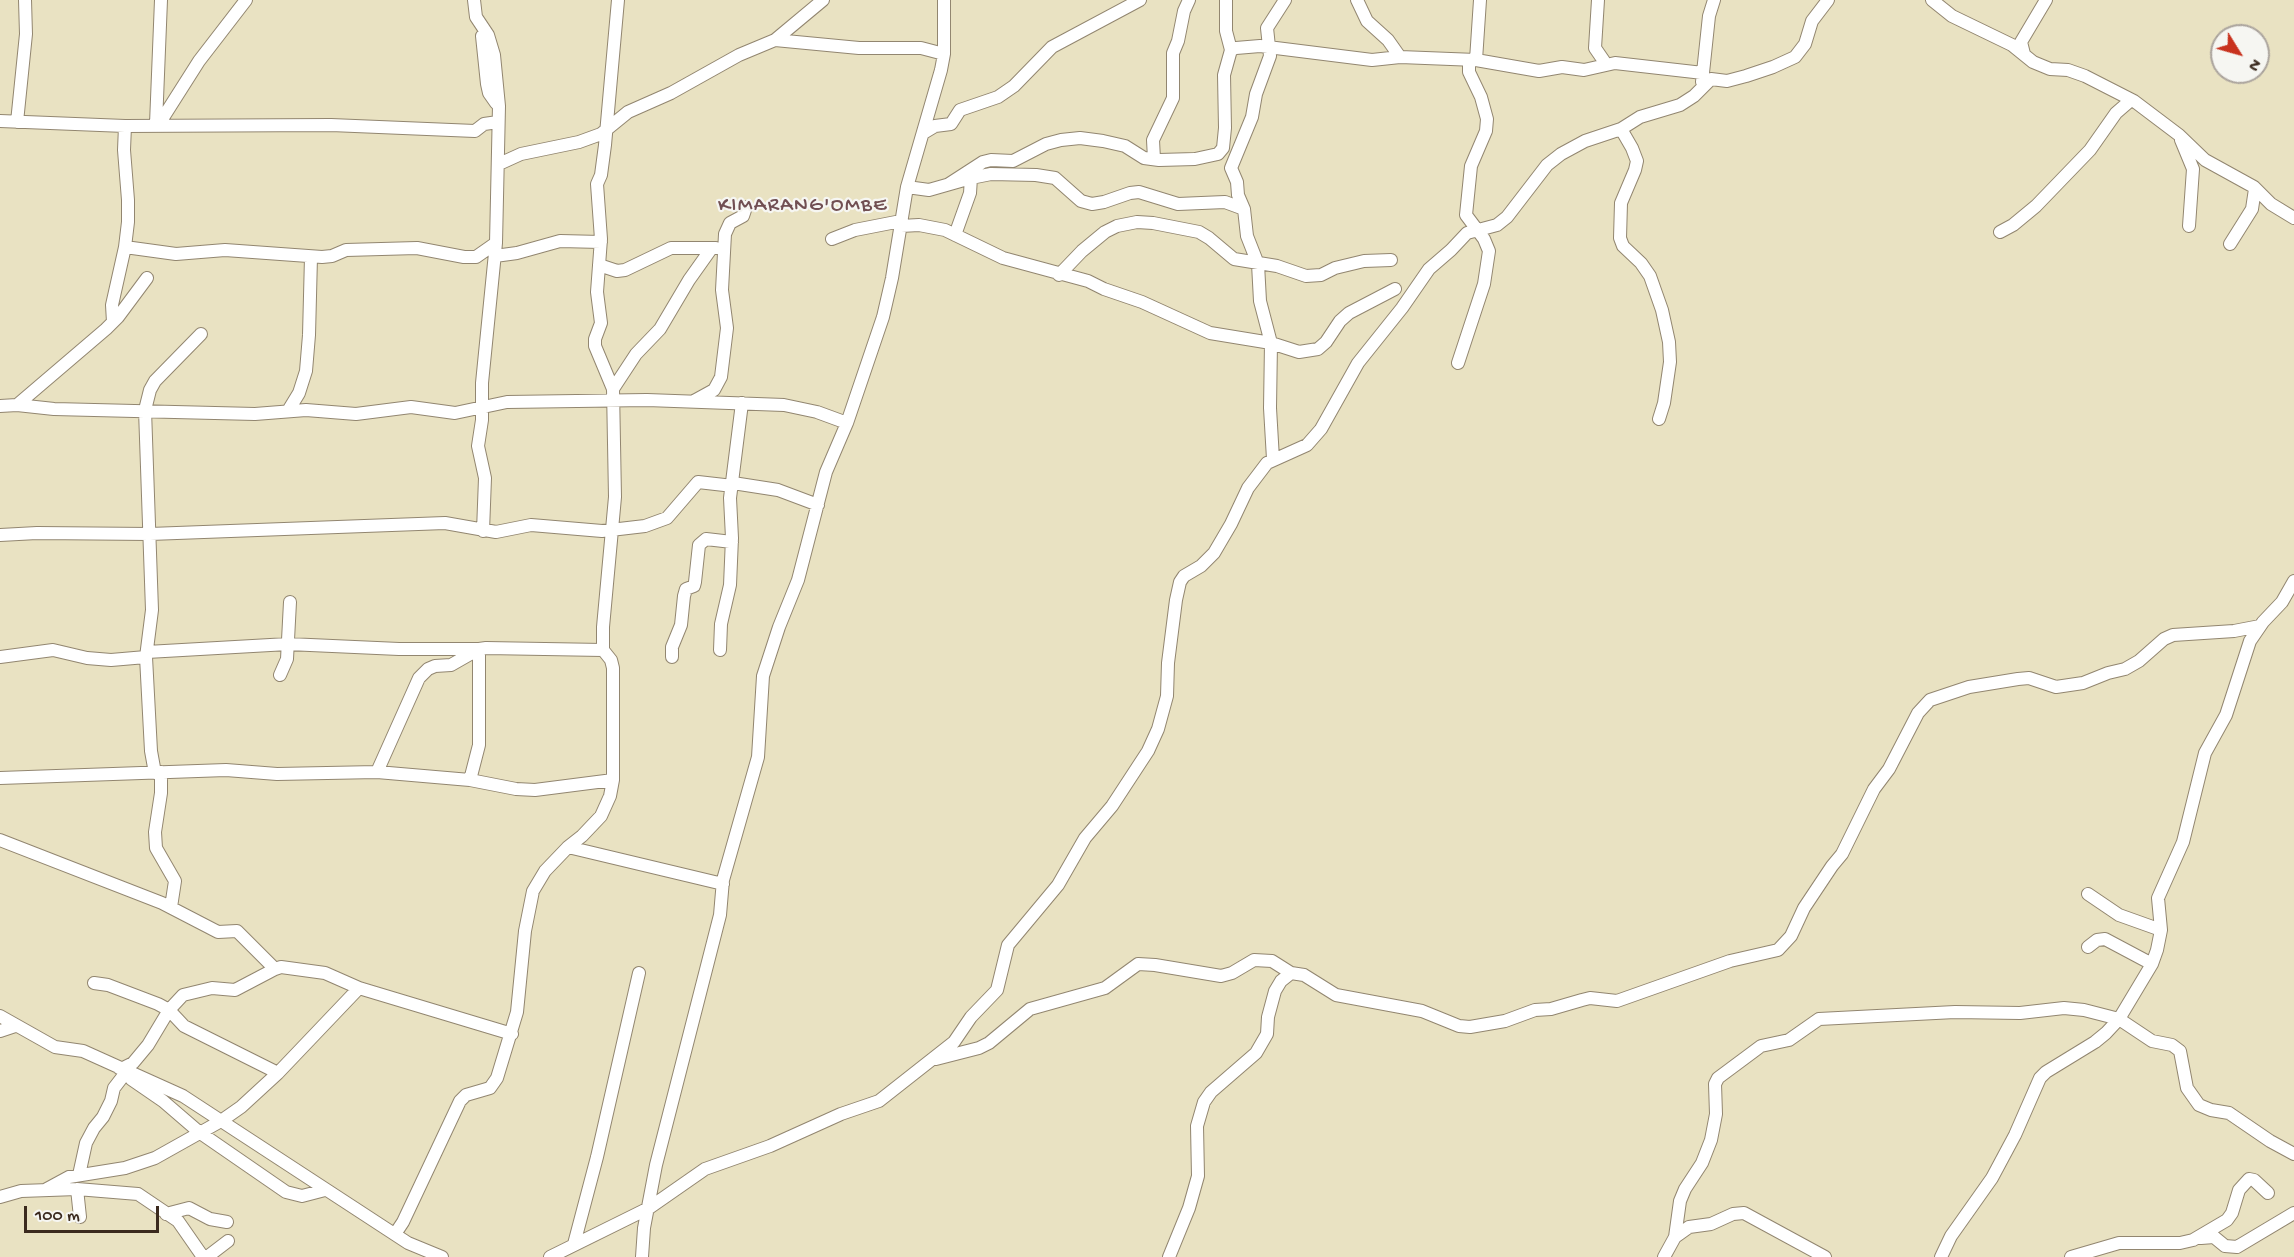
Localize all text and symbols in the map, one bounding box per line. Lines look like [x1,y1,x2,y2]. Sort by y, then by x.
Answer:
north arrow [2210,24,2270,84]
text: N [2242,54,2264,74]
district label: KIMARANG'OMBE [718,194,888,220]
scale bar [27,1194,162,1232]
text: 100 m [35,1206,80,1227]

